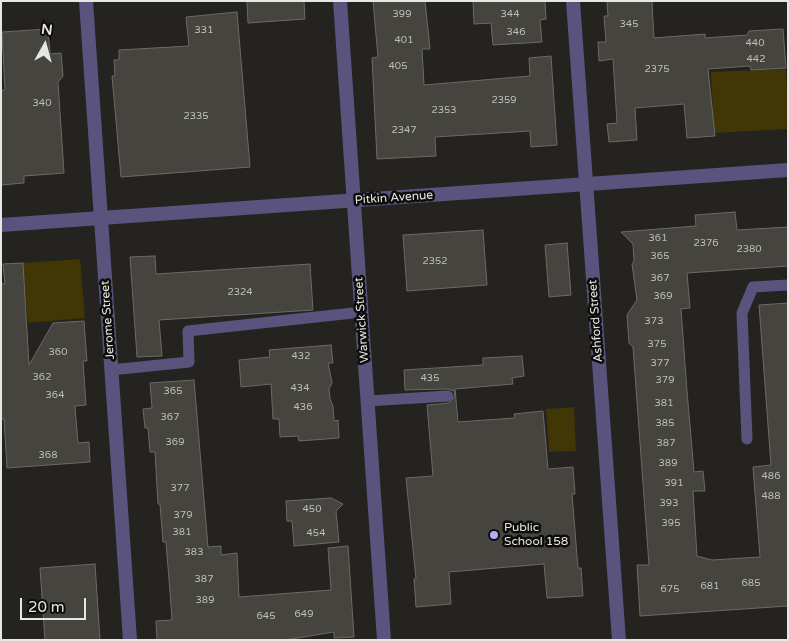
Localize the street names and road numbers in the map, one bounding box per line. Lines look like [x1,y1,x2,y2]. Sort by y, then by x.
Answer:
street label: Pitkin Avenue [354,188,434,208]
street label: Warwick Street [352,277,372,363]
street label: Ashford Street [586,279,606,363]
street label: Jerome Street [98,280,118,360]

